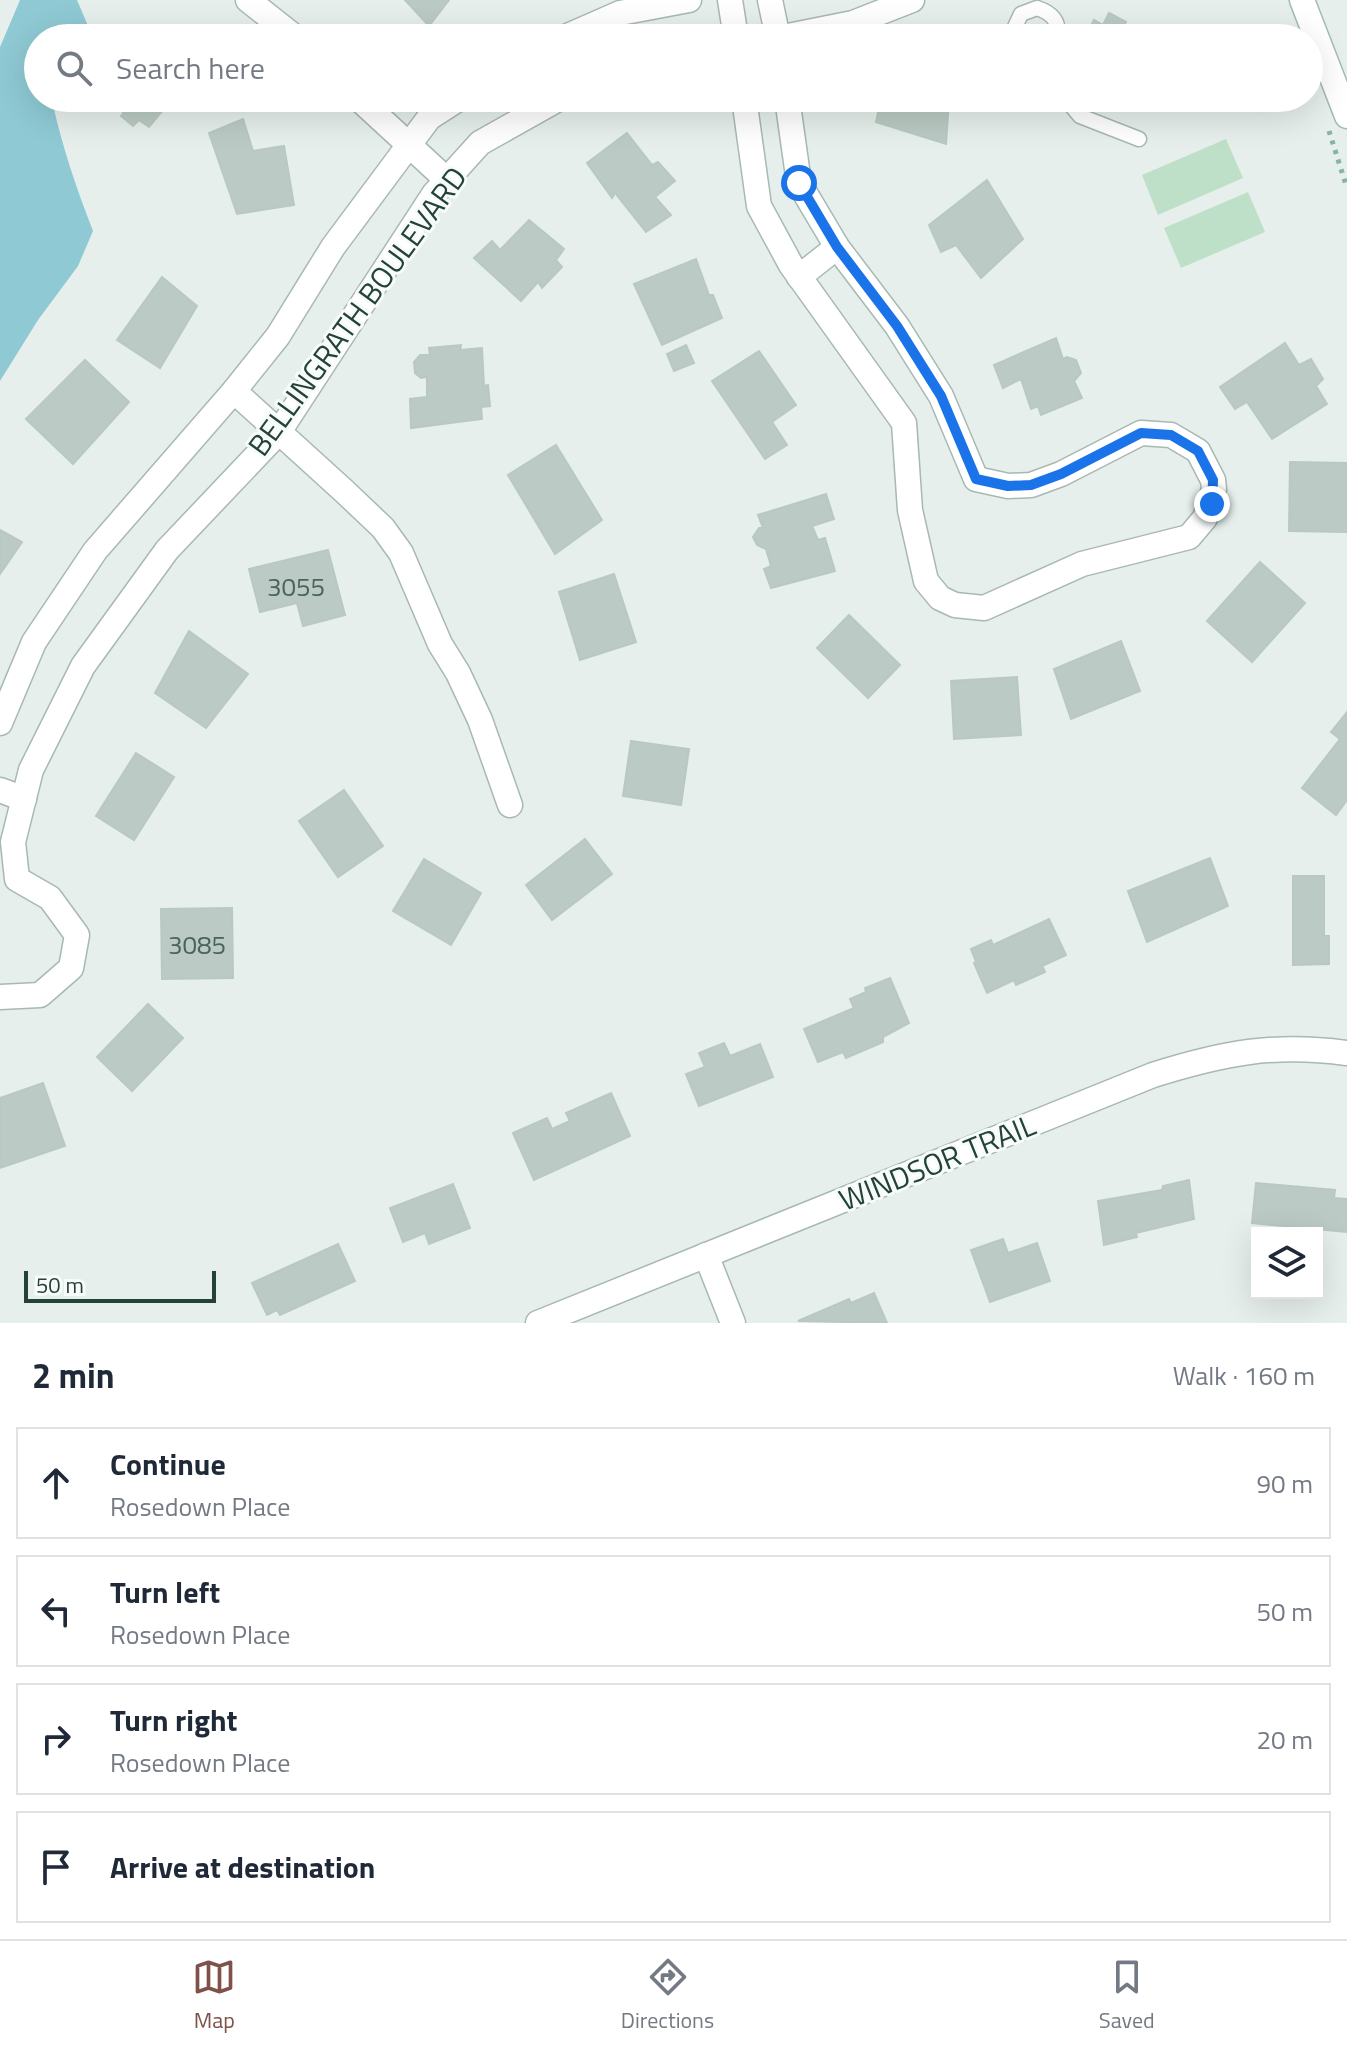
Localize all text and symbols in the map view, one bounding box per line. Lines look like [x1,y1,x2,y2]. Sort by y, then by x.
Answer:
search box [24,24,1323,112]
text: Search here [116,45,265,91]
icon: search [52,46,96,90]
street label: BELLINGRATH BOULEVARD [236,157,478,465]
route start [781,165,817,201]
route end [1194,486,1230,522]
house number: 3055 [267,567,325,606]
house number: 3085 [168,925,226,964]
street label: WINDSOR TRAIL [832,1102,1042,1222]
map controls [1251,1227,1323,1299]
button: layers [1251,1227,1323,1299]
scale bar [24,1267,216,1303]
text: 50 m [36,1268,84,1302]
text: 2 min [32,1349,115,1401]
text: Walk · 160 m [1173,1356,1315,1395]
text: Continue [110,1441,226,1487]
icon: ahead [34,1461,78,1505]
text: 90 m [1256,1464,1313,1503]
text: Rosedown Place [110,1487,290,1526]
text: Turn left [110,1569,220,1615]
icon: left [34,1589,78,1633]
text: 50 m [1256,1592,1313,1631]
text: Rosedown Place [110,1615,290,1654]
text: Turn right [110,1697,238,1743]
icon: right [34,1717,78,1761]
text: 20 m [1256,1720,1313,1759]
text: Rosedown Place [110,1743,290,1782]
text: Arrive at destination [110,1844,375,1890]
icon: arrive [34,1845,78,1889]
tab: Map [192,1955,236,2037]
tab: Directions [621,1955,714,2037]
tab: Saved [1099,1955,1155,2037]

